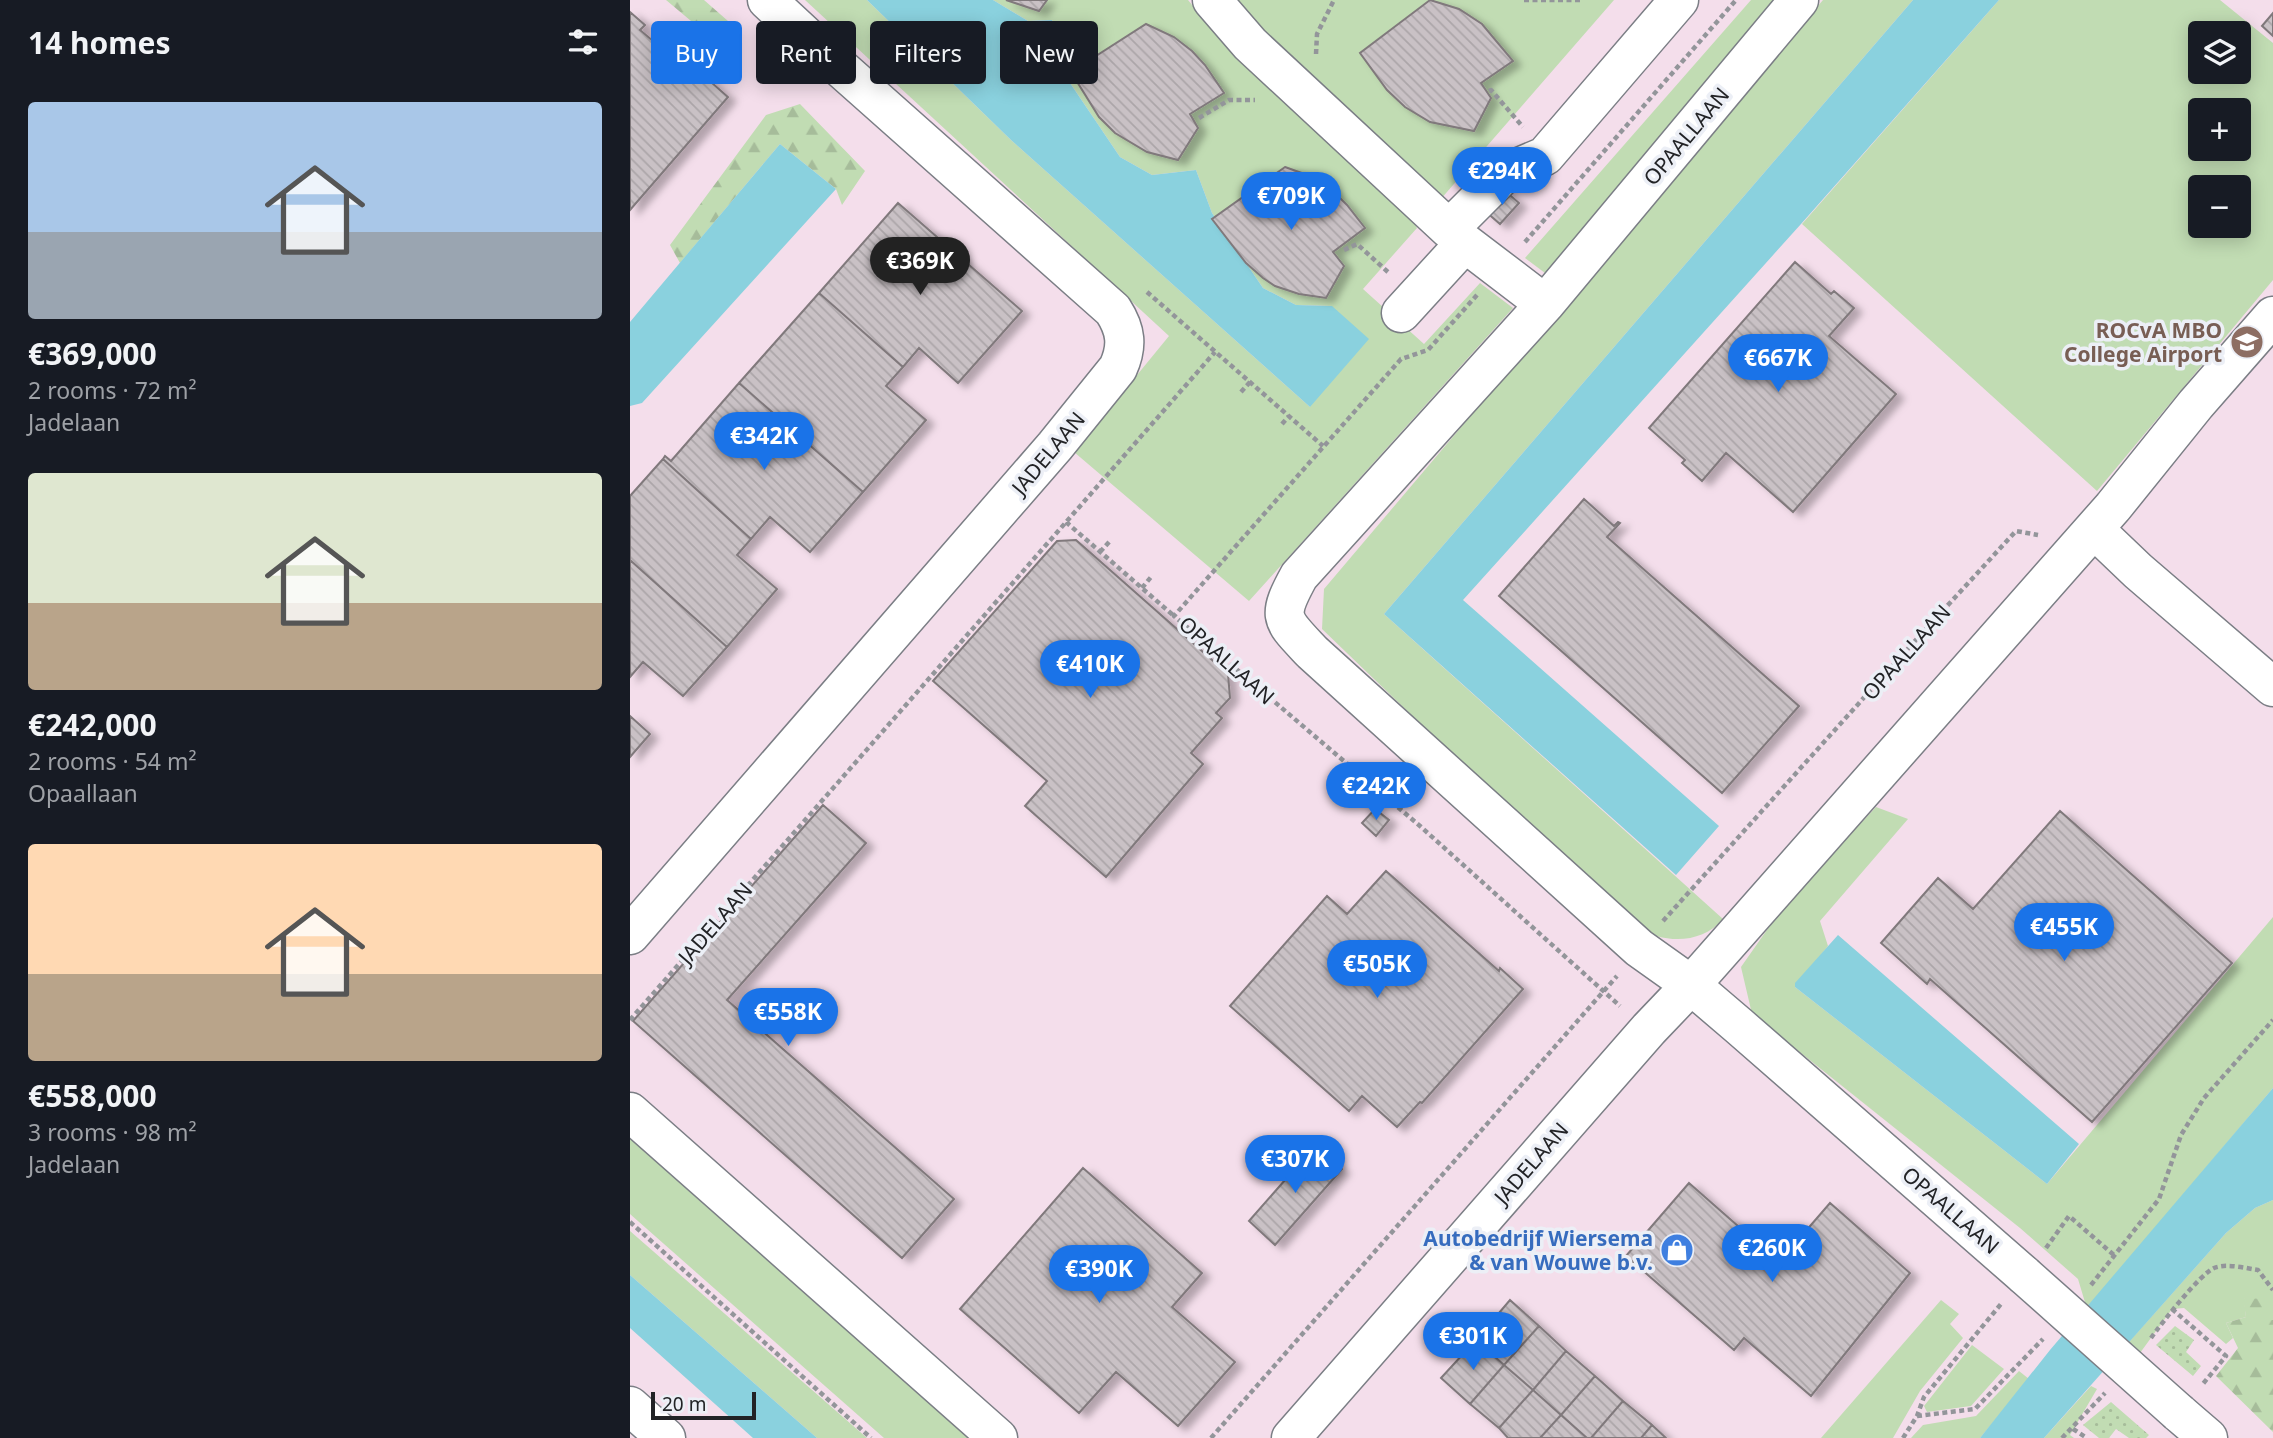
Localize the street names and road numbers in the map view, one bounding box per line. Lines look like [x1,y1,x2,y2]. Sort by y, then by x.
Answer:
street label: OPAALLAAN [1637,81,1735,191]
street label: JADELAAN [1004,406,1091,502]
street label: OPAALLAAN [1856,598,1956,706]
street label: OPAALLAAN [1173,610,1281,710]
street label: JADELAAN [670,876,758,971]
street label: JADELAAN [1486,1116,1574,1211]
street label: OPAALLAAN [1897,1160,2005,1260]

